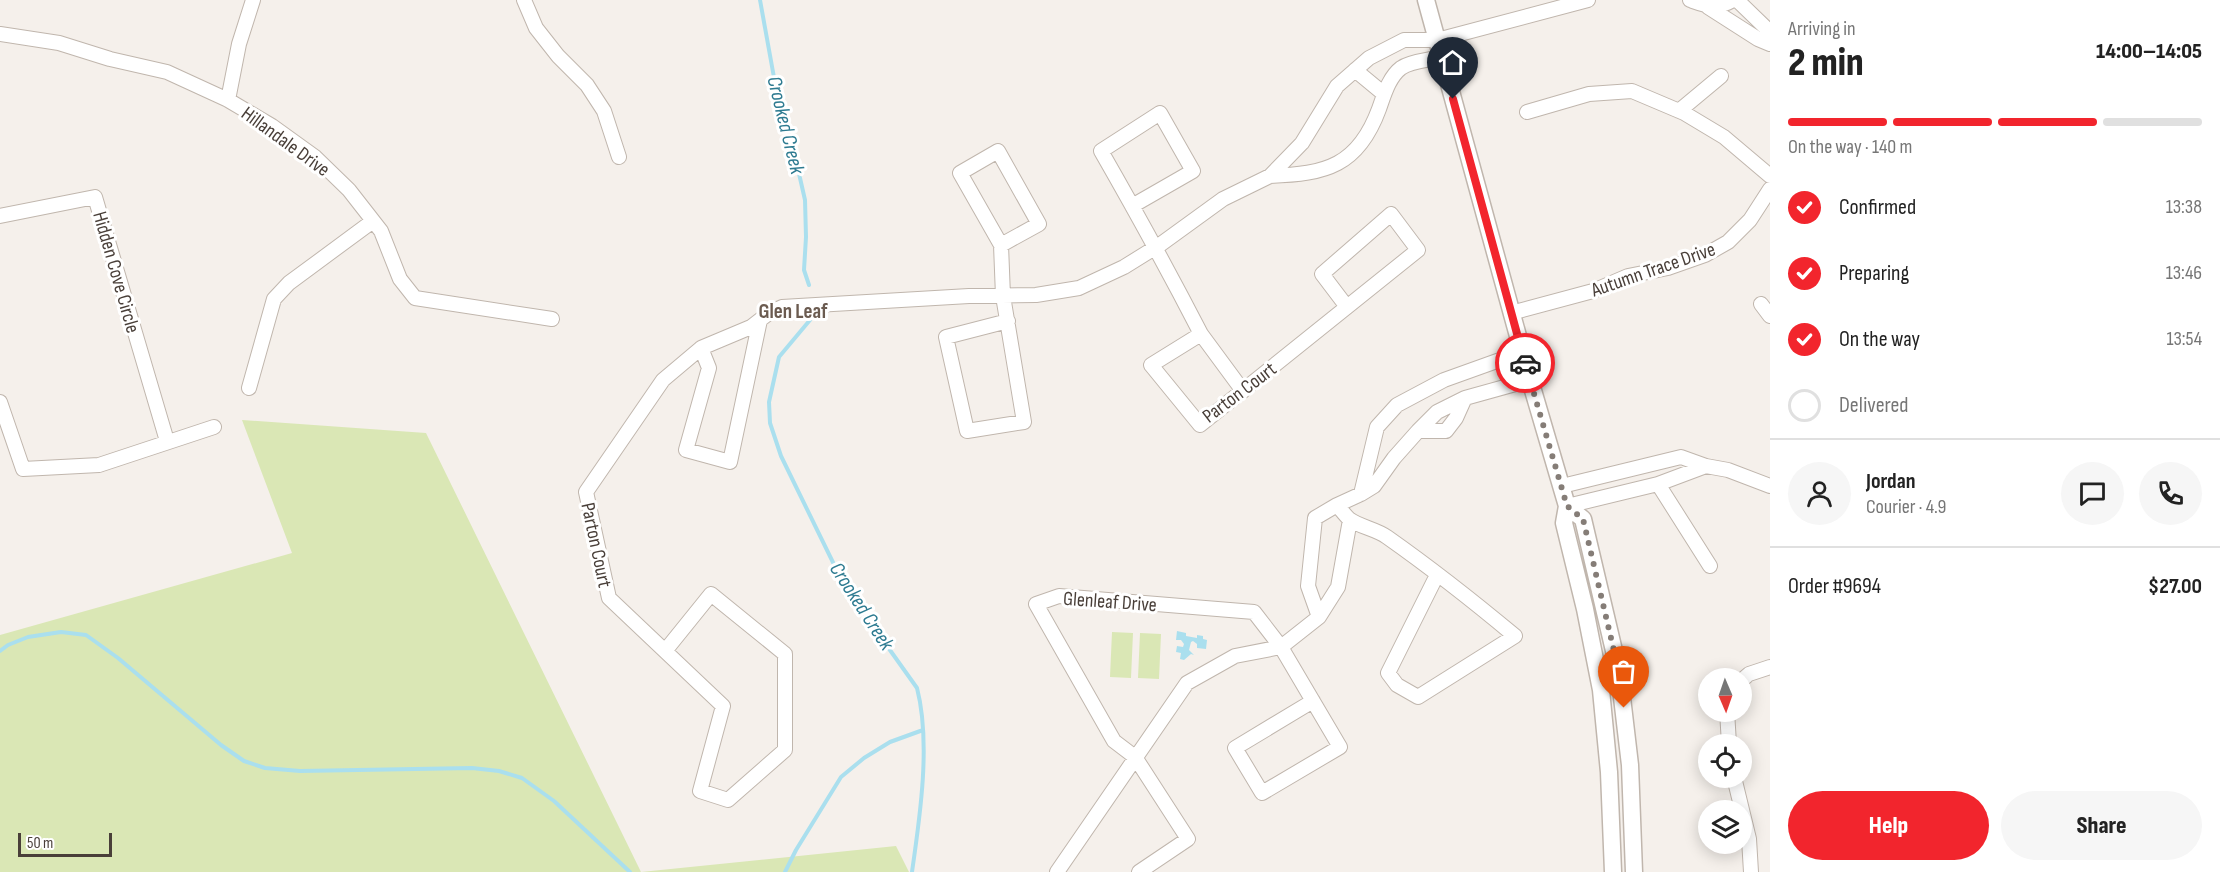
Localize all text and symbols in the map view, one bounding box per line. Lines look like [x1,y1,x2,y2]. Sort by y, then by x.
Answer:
text: Arriving in [1788,17,1856,41]
pin [1427,37,1478,99]
text: 14:00–14:05 [2096,38,2202,65]
text: 2 min [1788,40,1864,87]
icon: home [1436,46,1469,79]
water label: Crooked Creek [761,74,810,178]
street label: Hillandale Drive [236,102,334,182]
text: On the way · 140 m [1788,135,1912,159]
icon: check [1788,191,1821,224]
text: Confirmed [1839,194,1916,221]
text: 13:38 [2166,195,2202,219]
street label: Hidden Cove Circle [87,209,145,336]
street label: Autumn Trace Drive [1587,237,1719,303]
icon: check [1788,257,1821,290]
text: Preparing [1839,260,1909,287]
text: 13:46 [2166,261,2202,285]
district label: Glen Leaf [758,299,828,324]
icon: check [1788,323,1821,356]
text: On the way [1839,326,1920,353]
text: 13:54 [2166,327,2202,351]
courier [1495,333,1555,393]
icon: car [1509,347,1542,380]
street label: Parton Court [1198,357,1281,428]
text: Delivered [1839,392,1908,419]
button: person [1788,462,1851,525]
button: chat [2061,462,2124,525]
button: phone [2139,462,2202,525]
text: Jordan [1866,468,1915,495]
text: Courier · 4.9 [1866,495,1946,519]
street label: Parton Court [575,501,617,590]
water label: Crooked Creek [824,558,900,656]
text: Order #9694 [1788,573,1881,600]
text: $27.00 [2148,573,2202,600]
street label: Glenleaf Drive [1062,587,1157,617]
pin [1598,646,1649,708]
icon: bag [1607,655,1640,688]
north arrow [1698,668,1752,722]
map controls [1698,668,1752,854]
button: locate [1698,734,1752,788]
button: Help [1788,791,1989,860]
button: Share [2001,791,2202,860]
button: layers [1698,800,1752,854]
scale bar [18,830,112,858]
text: 50 m [27,834,53,853]

